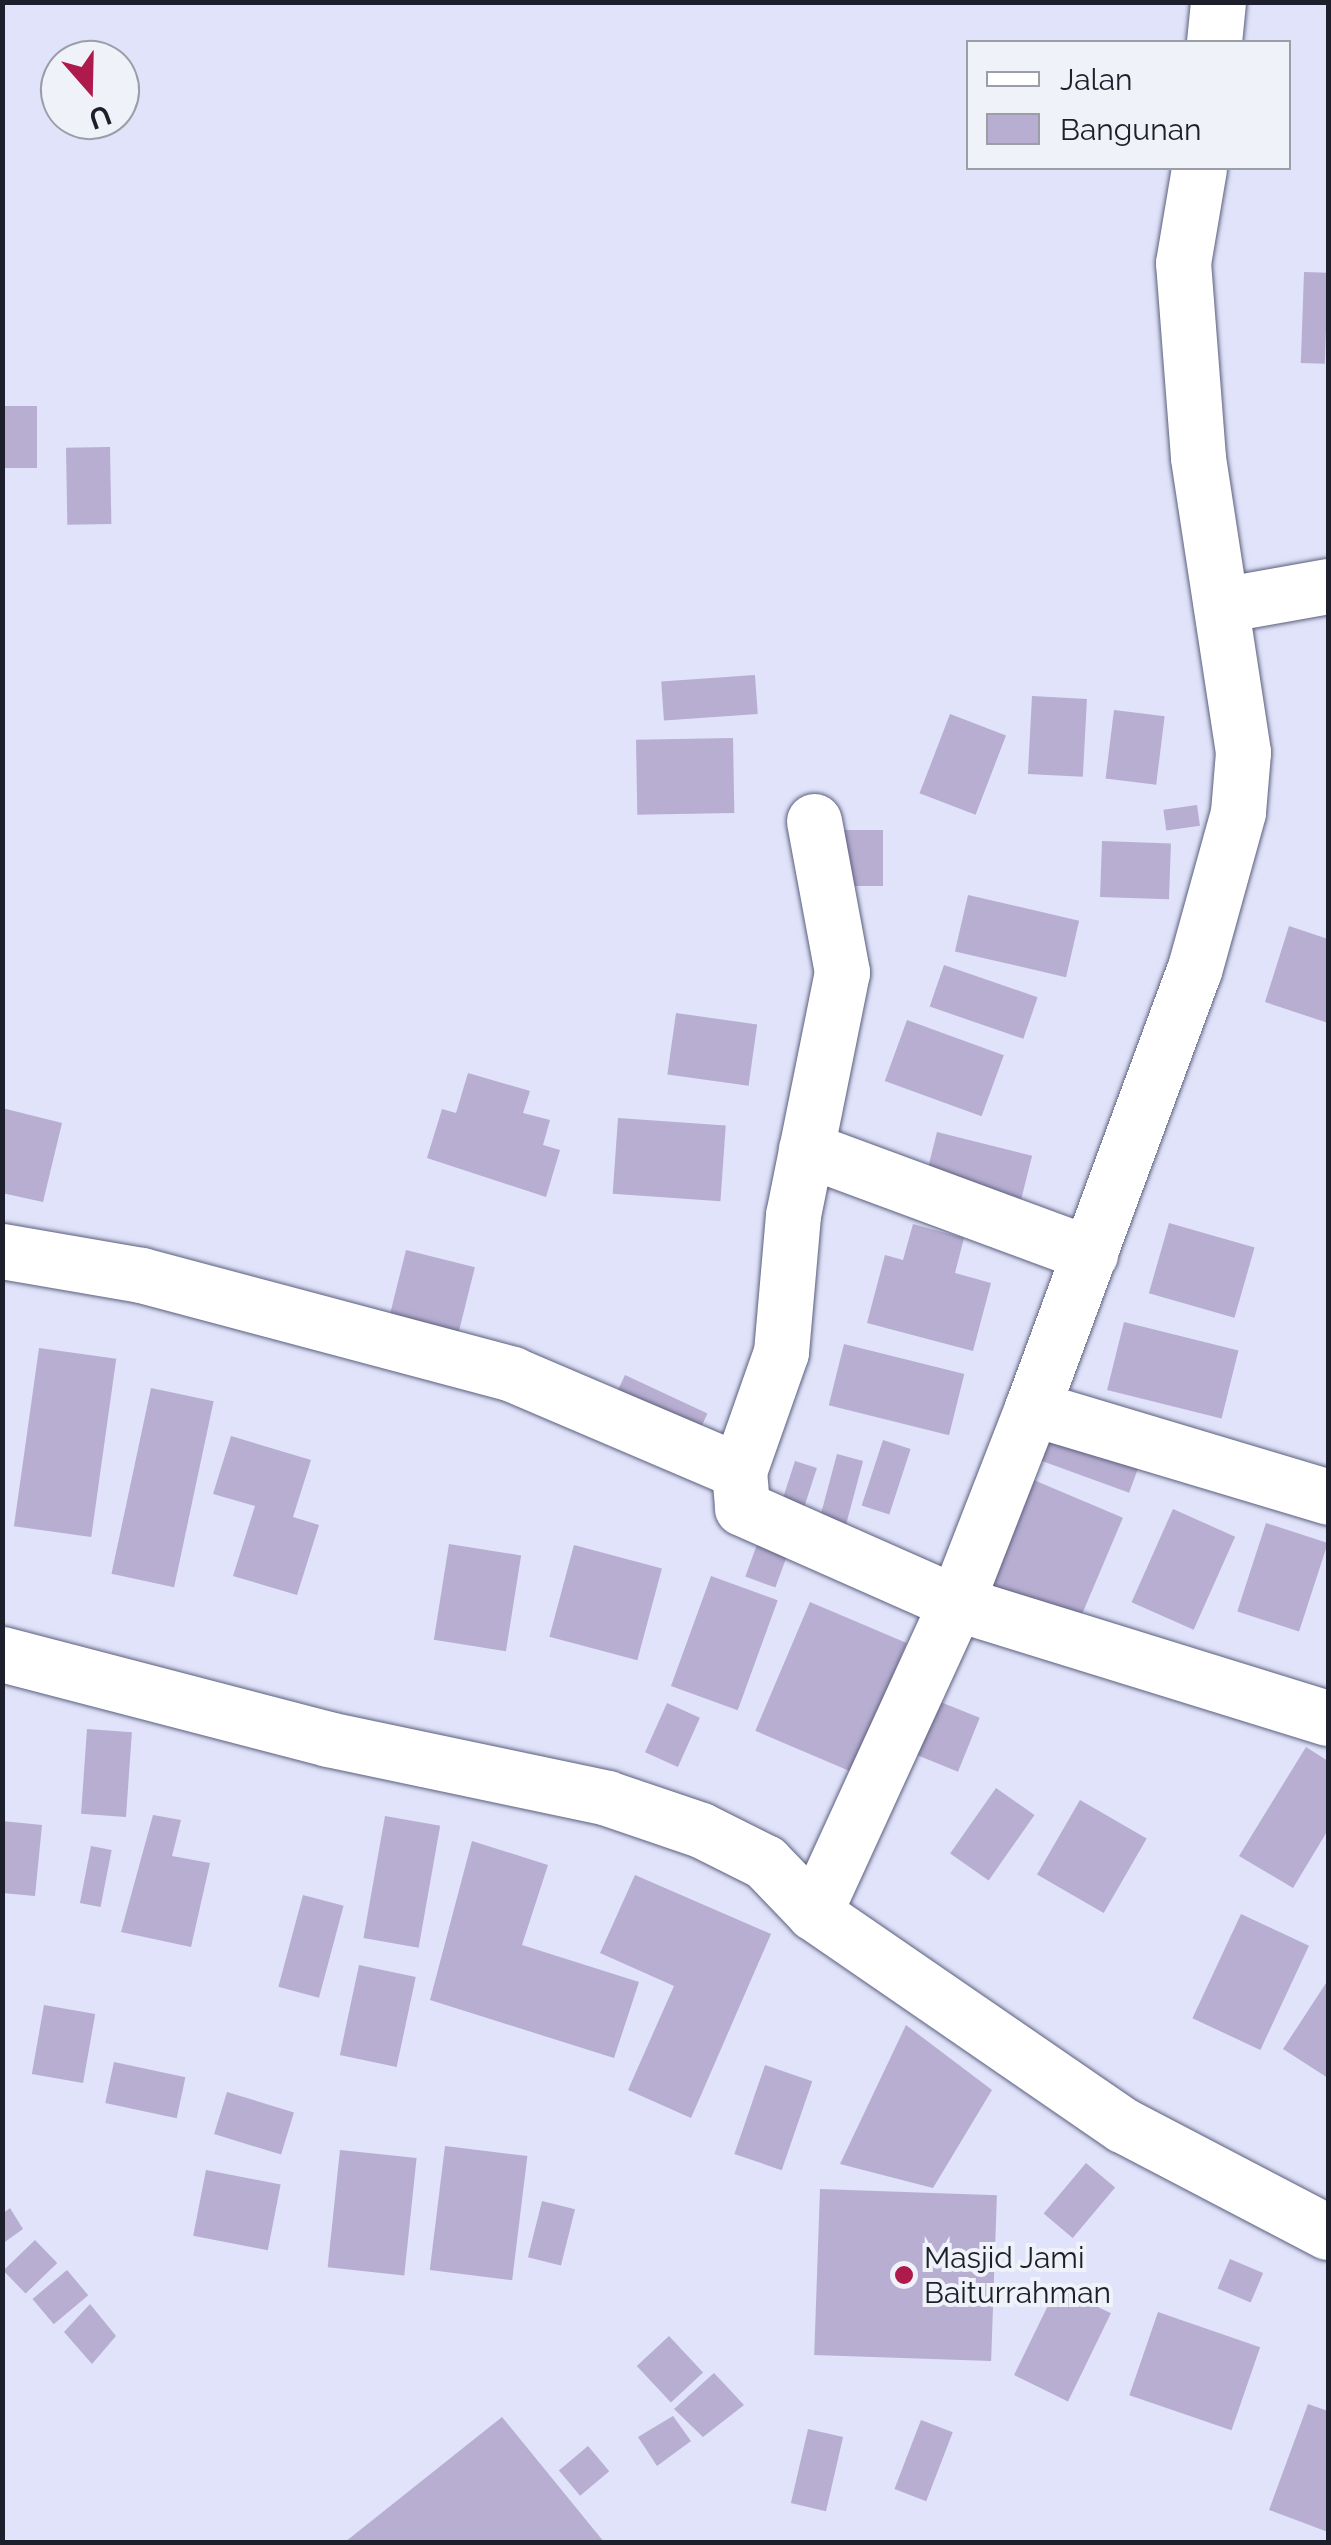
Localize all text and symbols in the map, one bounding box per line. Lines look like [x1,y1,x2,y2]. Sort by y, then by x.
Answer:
north arrow [40,40,140,140]
legend [966,40,1291,170]
text: Jalan [1060,62,1133,97]
text: U [84,98,115,136]
text: Bangunan [1060,112,1202,147]
place label: Masjid Jami Baiturrahman [924,2240,1111,2310]
marker: Masjid Jami Baiturrahman [893,2264,915,2286]

